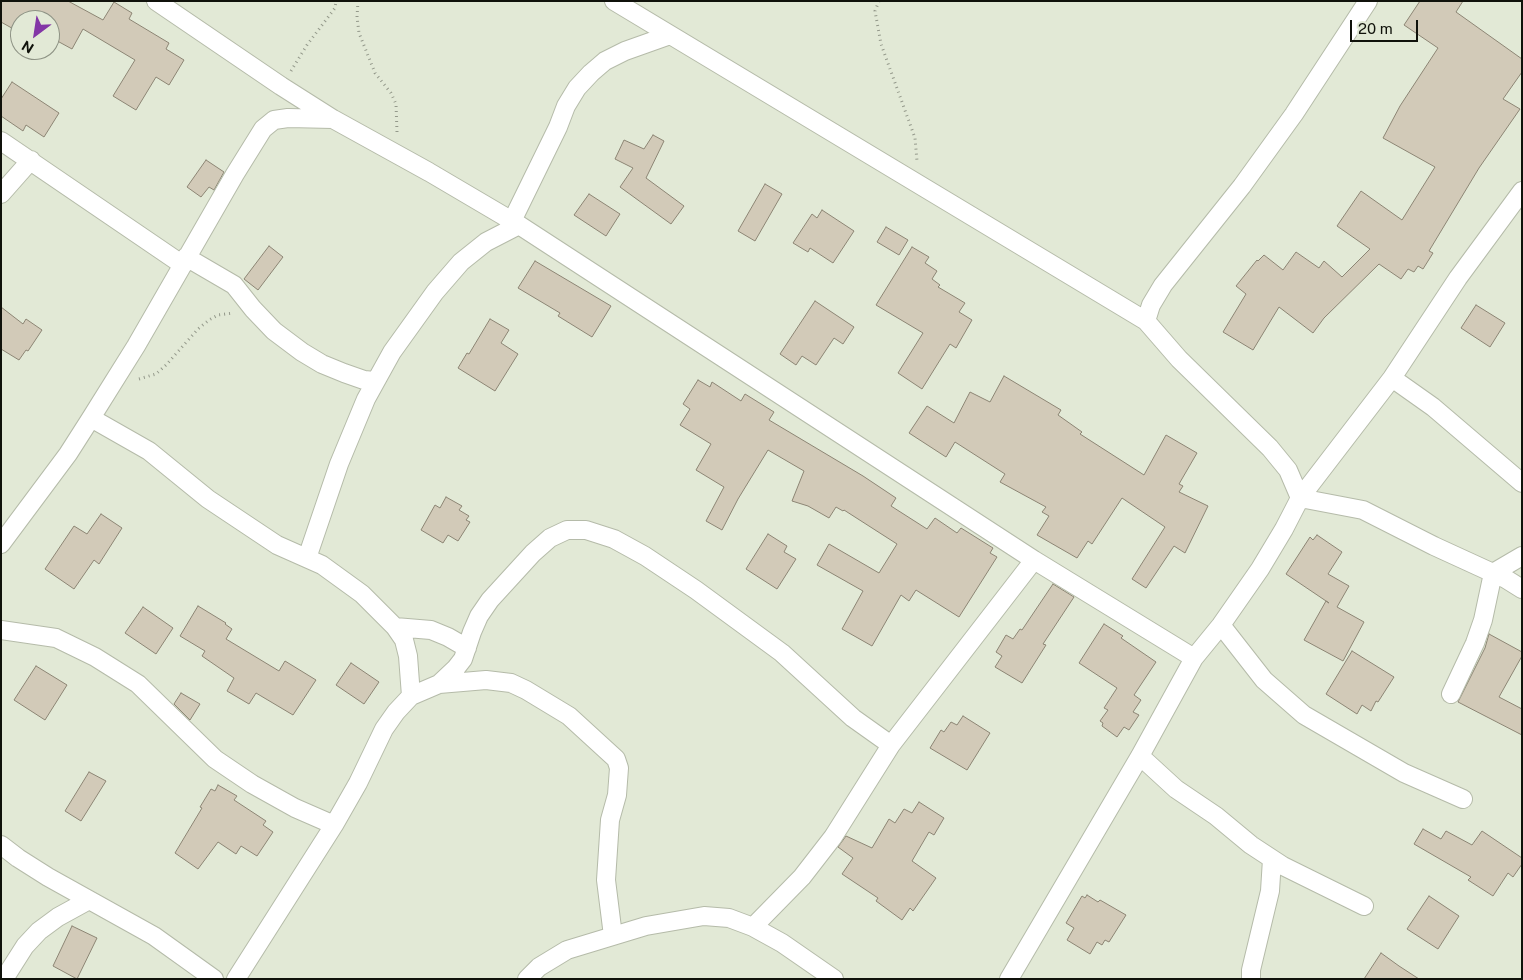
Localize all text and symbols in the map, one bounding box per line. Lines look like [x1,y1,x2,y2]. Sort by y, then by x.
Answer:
north arrow [10,10,60,60]
scale bar [1353,10,1420,42]
text: 20 m [1358,20,1393,37]
text: N [19,37,37,57]

